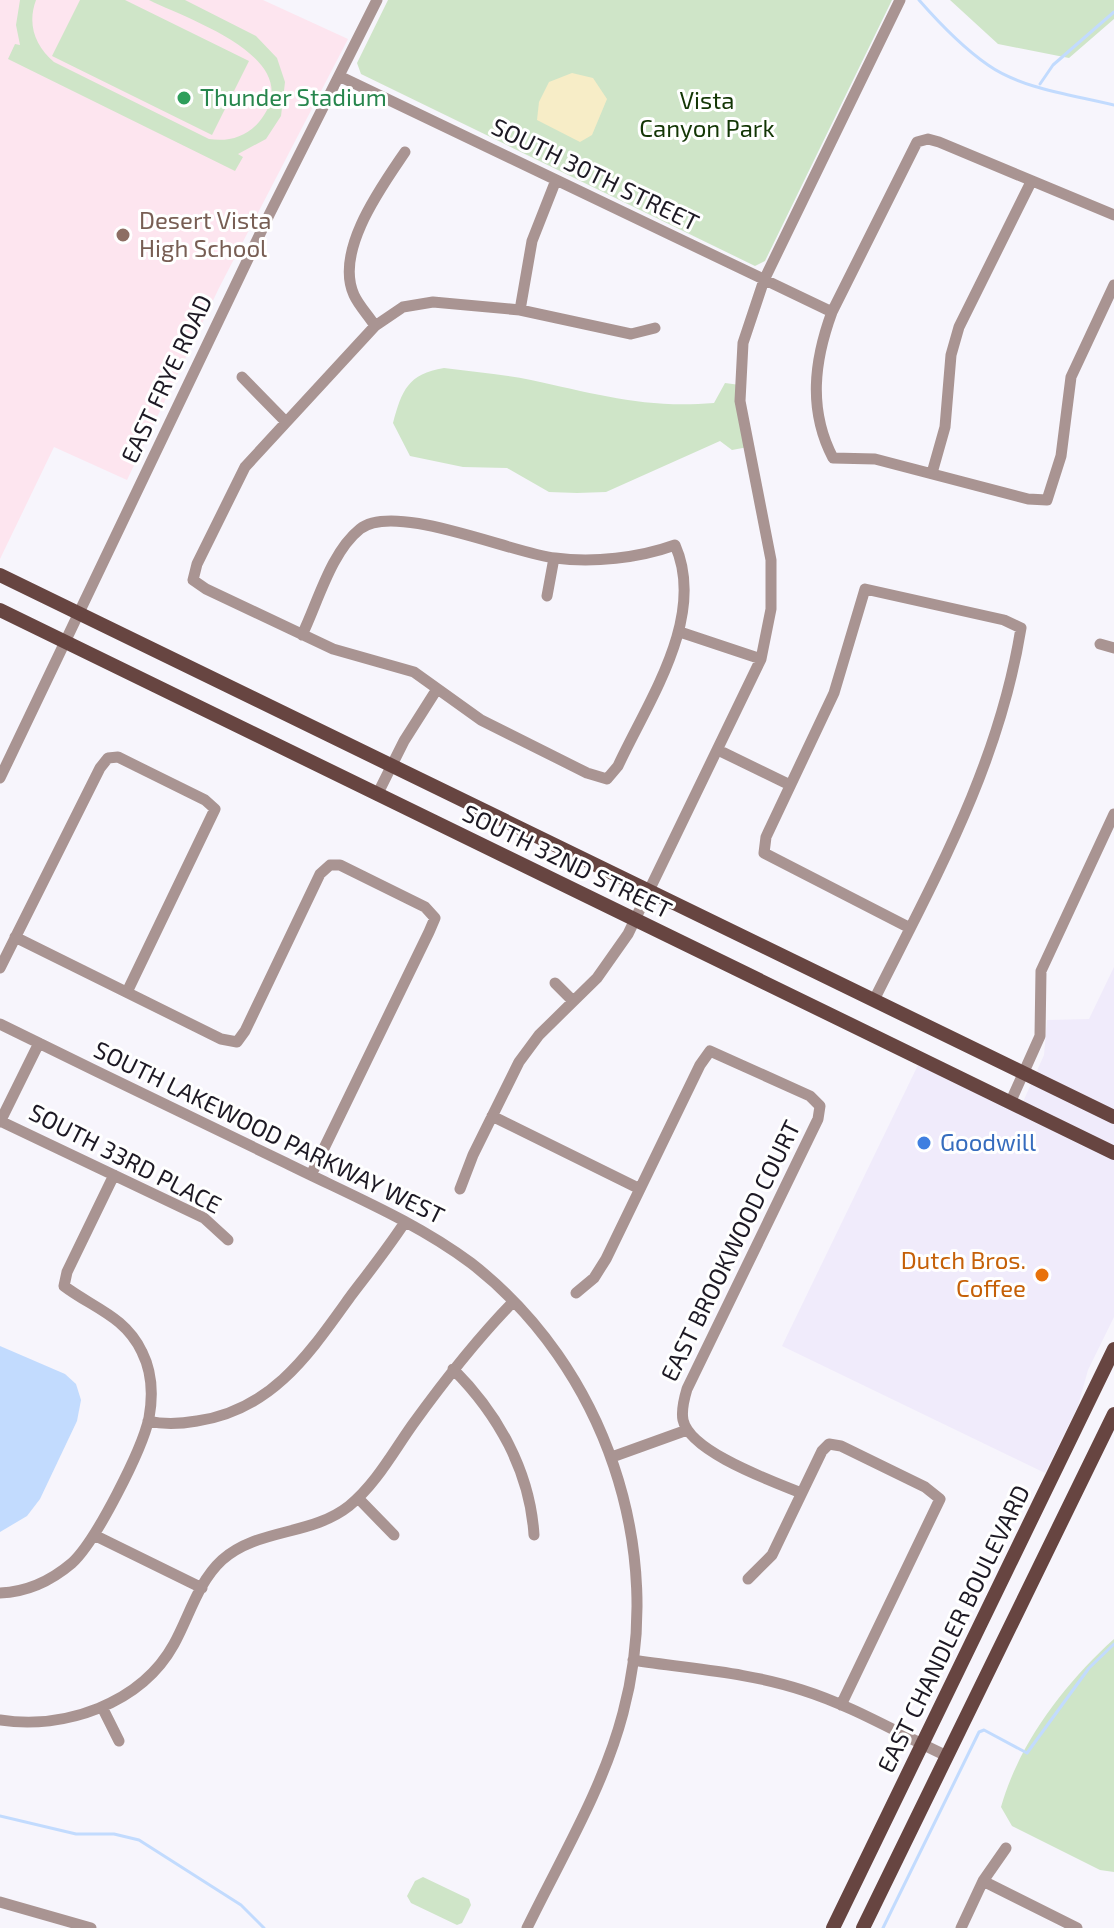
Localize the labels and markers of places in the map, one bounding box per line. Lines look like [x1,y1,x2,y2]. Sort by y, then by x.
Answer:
place label: Thunder Stadium [200,82,387,111]
marker: Thunder Stadium [175,89,193,107]
place label: Desert Vista High School [139,205,272,262]
marker: Desert Vista High School [114,226,132,244]
place label: Goodwill [940,1127,1036,1156]
marker: Goodwill [915,1134,933,1152]
place label: Dutch Bros. Coffee [901,1245,1026,1302]
marker: Dutch Bros. Coffee [1033,1266,1051,1284]

